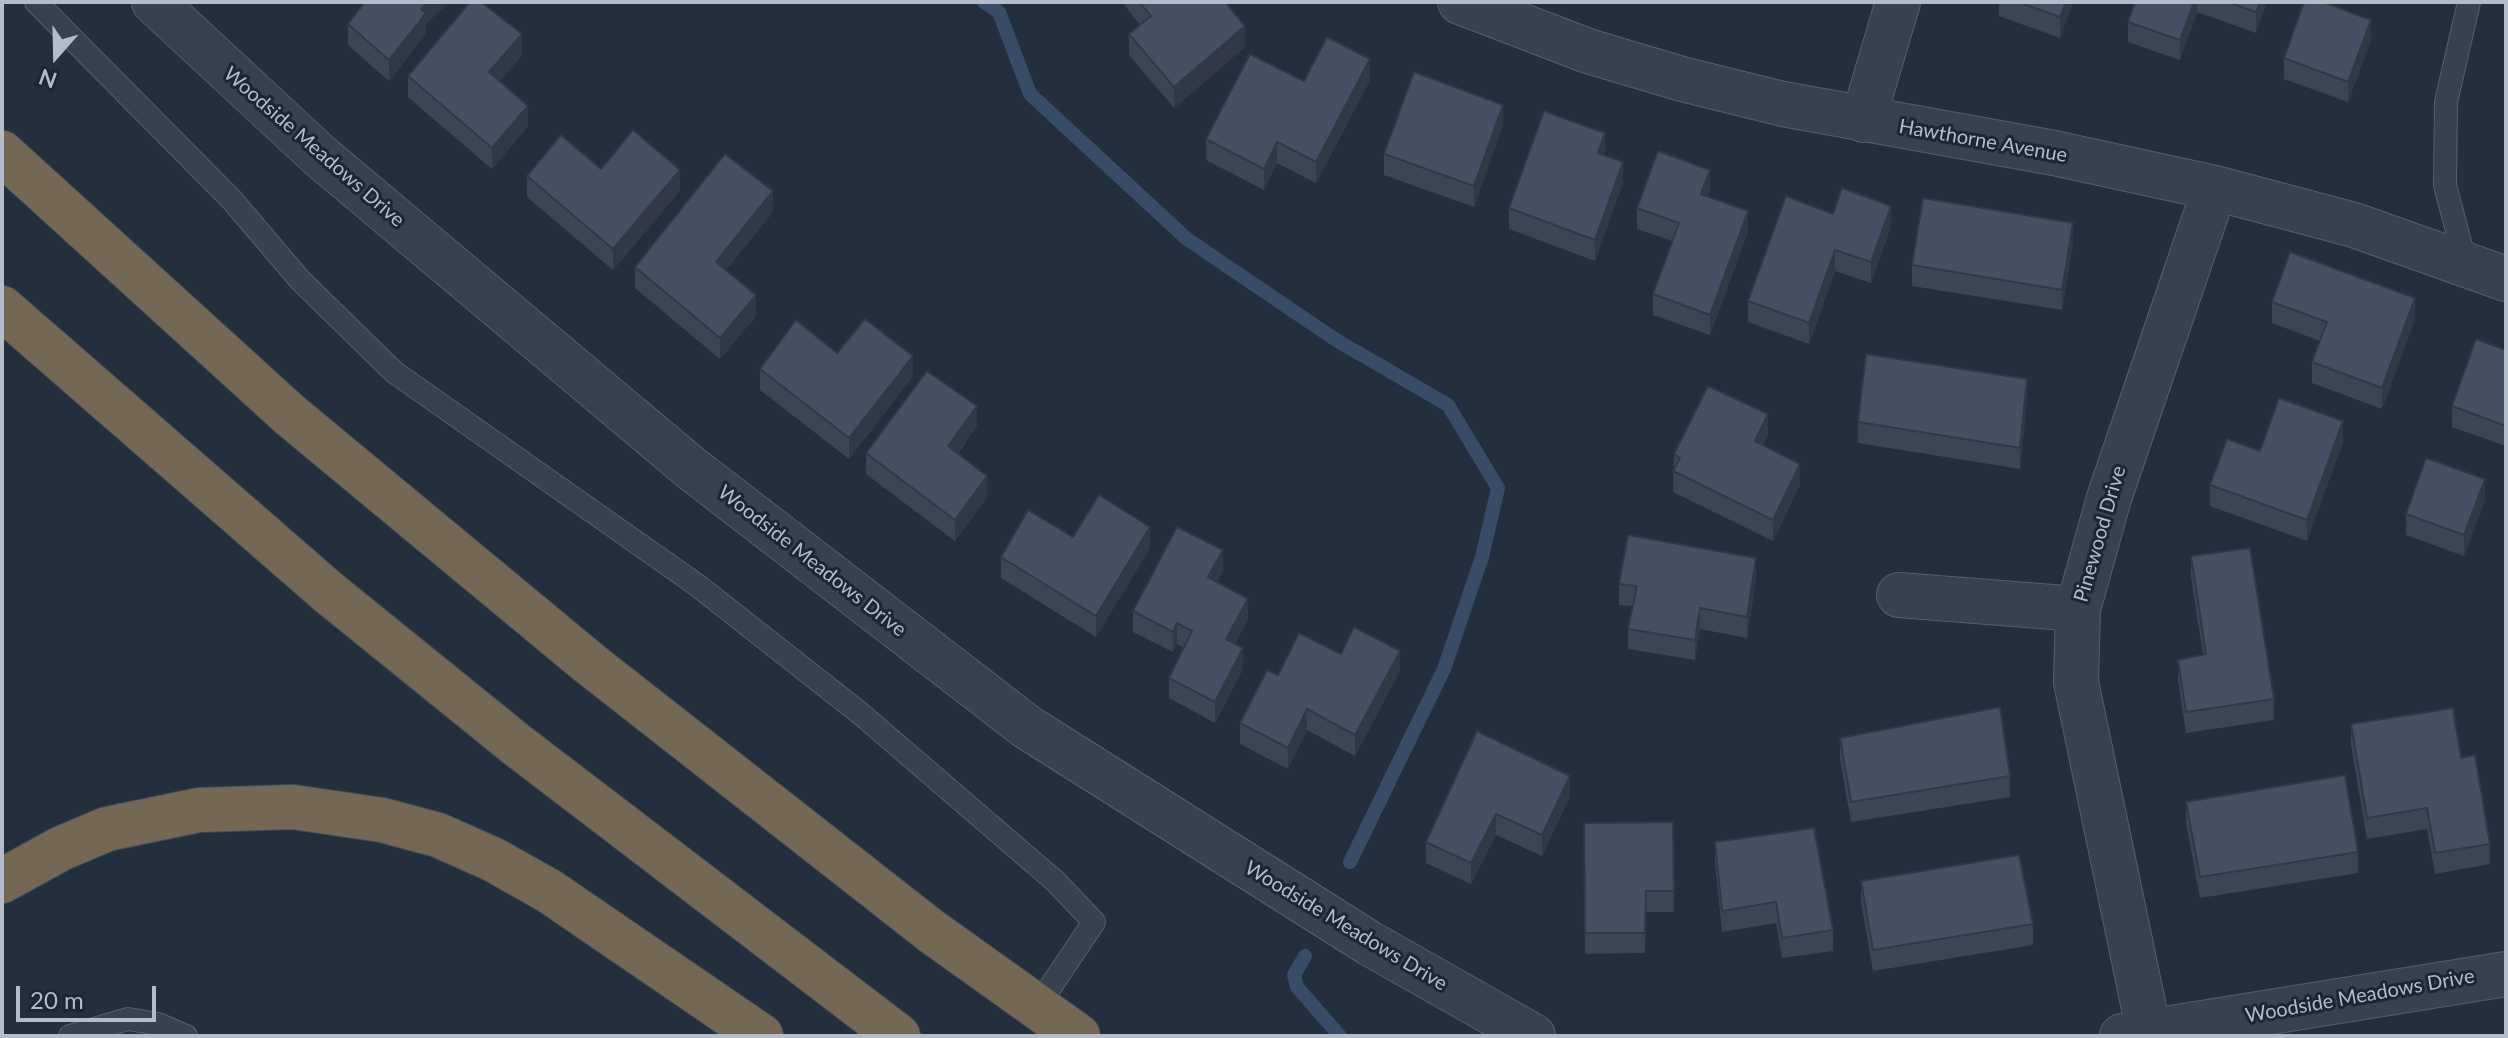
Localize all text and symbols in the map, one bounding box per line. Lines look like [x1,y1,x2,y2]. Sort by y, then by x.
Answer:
north arrow [16,16,96,96]
street label: Woodside Meadows Drive [219,62,409,232]
text: N [35,63,60,95]
street label: Hawthorne Avenue [1897,114,2069,168]
street label: Pinewood Drive [2069,463,2131,605]
street label: Woodside Meadows Drive [713,480,911,642]
street label: Woodside Meadows Drive [1240,856,1452,996]
street label: Woodside Meadows Drive [2244,964,2476,1028]
scale bar [20,970,160,1020]
text: 20 m [30,985,84,1014]

